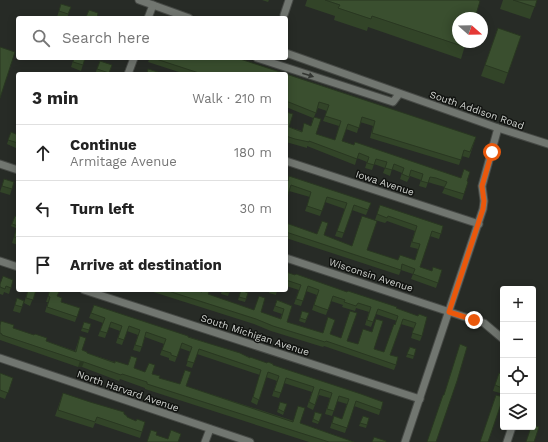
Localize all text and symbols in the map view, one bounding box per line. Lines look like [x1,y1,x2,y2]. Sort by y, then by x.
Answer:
north arrow [452,12,488,48]
search box [16,16,288,60]
icon: search [30,27,52,49]
text: Search here [62,29,150,47]
one-way arrow [302,72,314,78]
text: 3 min [32,88,78,108]
street label: South Addison Road [428,89,526,131]
text: Walk · 210 m [192,91,272,106]
text: Continue [70,136,137,154]
icon: ahead [32,142,54,164]
route start [483,143,501,161]
text: 180 m [234,145,272,160]
text: Armitage Avenue [70,154,177,169]
street label: Iowa Avenue [354,168,416,198]
icon: left [32,198,54,220]
text: Turn left [70,200,134,218]
text: 30 m [240,201,272,216]
icon: arrive [32,254,54,276]
text: Arrive at destination [70,256,222,274]
street label: Wisconsin Avenue [328,256,415,294]
map controls [500,286,536,430]
button: + [500,286,536,322]
route end [465,311,483,329]
street label: South Michigan Avenue [199,312,311,358]
button: − [500,322,536,358]
button: locate [500,358,536,394]
street label: North Harvard Avenue [76,368,181,414]
button: layers [500,394,536,430]

